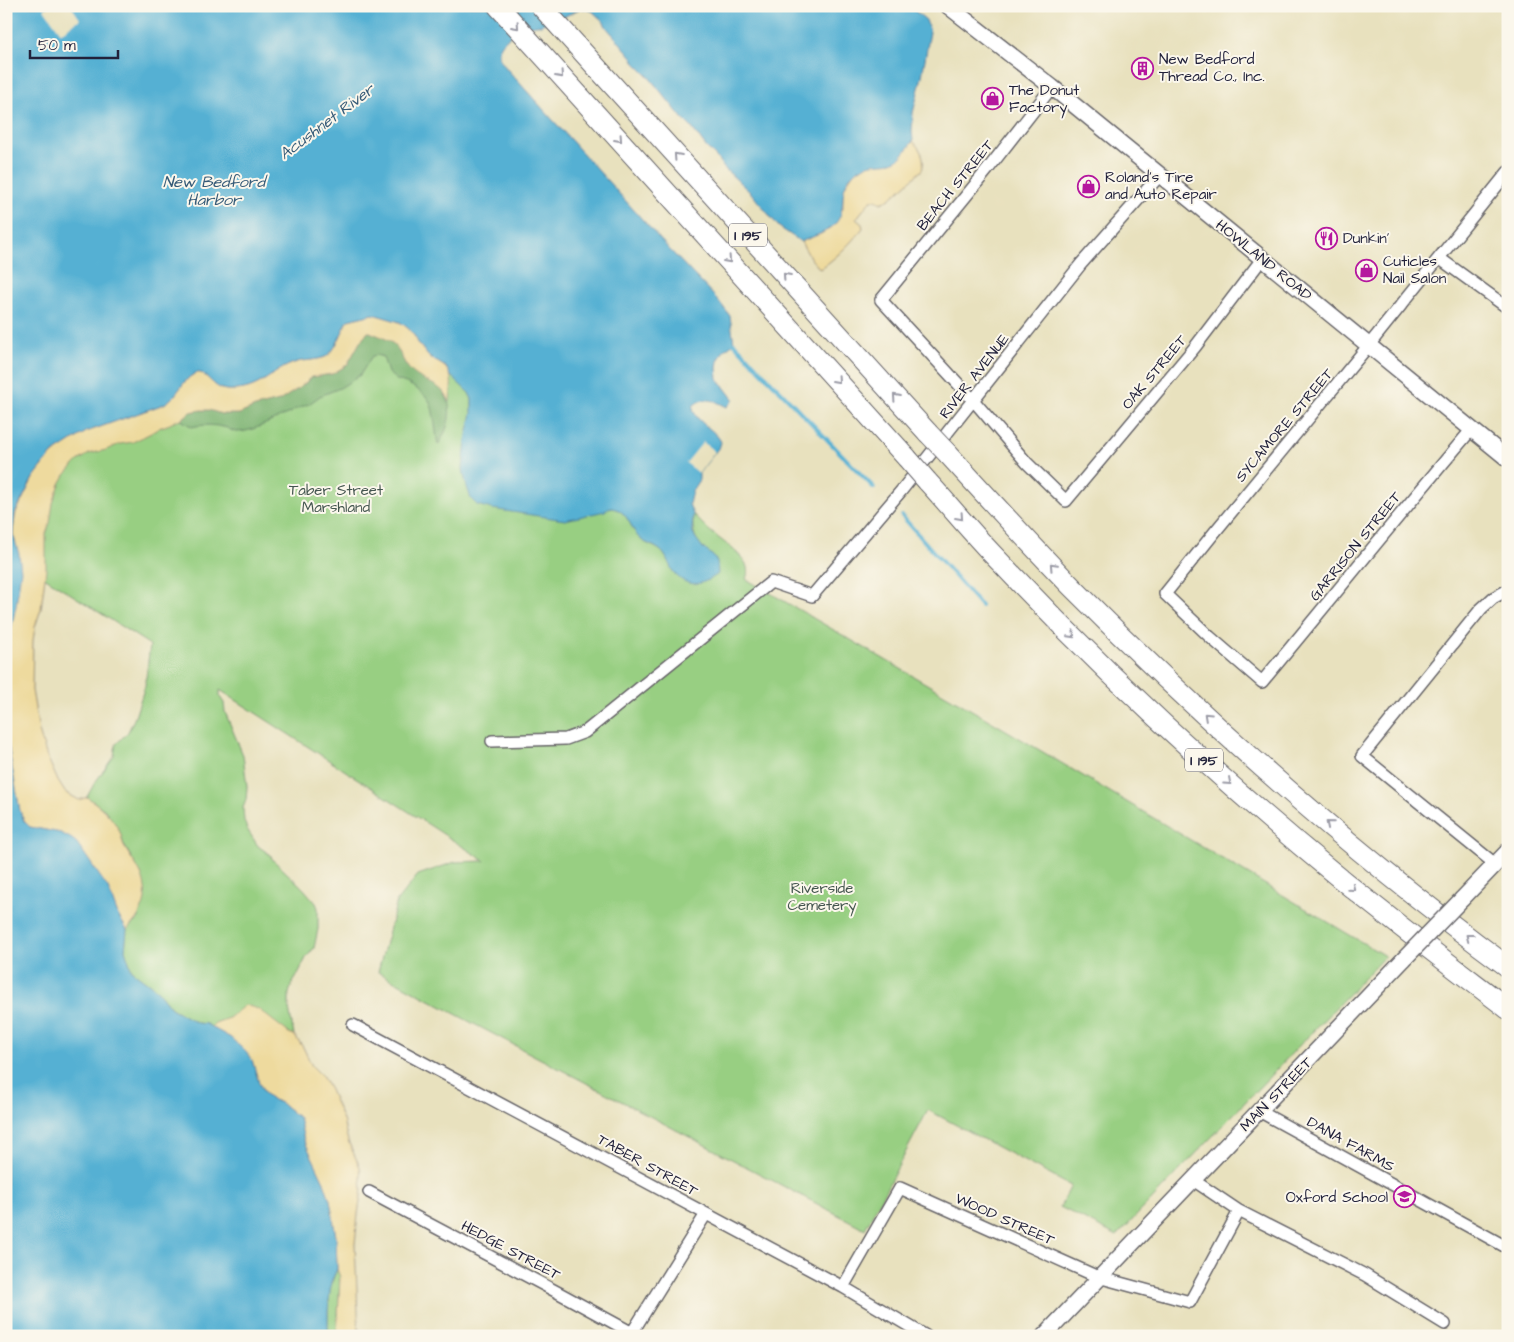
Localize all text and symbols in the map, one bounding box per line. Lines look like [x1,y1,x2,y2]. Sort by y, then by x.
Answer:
one-way arrow [511,21,520,30]
scale bar [30,28,118,60]
text: 50 m [38,35,76,56]
place label: New Bedford Thread Co., Inc. [1159,49,1265,87]
building icon: New Bedford Thread Co., Inc. [1131,56,1155,80]
one-way arrow [554,69,563,78]
water label: Acushnet River [275,78,380,165]
place label: The Donut Factory [1009,80,1079,119]
shop icon: The Donut Factory [981,87,1005,111]
one-way arrow [613,134,622,143]
street label: BEACH STREET [912,135,999,235]
one-way arrow [674,153,683,162]
place label: Roland's Tire and Auto Repair [1105,167,1217,205]
water label: New Bedford Harbor [163,171,268,211]
shop icon: Roland's Tire and Auto Repair [1077,174,1101,198]
street label: HOWLAND ROAD [1211,215,1317,306]
road number: I 195 [729,224,767,246]
restaurant icon: Dunkin' [1315,226,1339,250]
place label: Dunkin' [1343,228,1389,249]
place label: Cuticles Nail Salon [1383,251,1447,289]
one-way arrow [722,254,731,263]
shop icon: Cuticles Nail Salon [1355,258,1379,282]
one-way arrow [783,273,792,282]
street label: RIVER AVENUE [935,329,1014,423]
street label: OAK STREET [1117,330,1192,414]
street label: SYCAMORE STREET [1230,363,1339,487]
one-way arrow [831,375,840,384]
one-way arrow [892,393,901,402]
park label: Taber Street Marshland [289,480,383,518]
street label: GARRISON STREET [1305,487,1407,606]
one-way arrow [954,512,963,521]
one-way arrow [1050,563,1059,572]
one-way arrow [1066,629,1075,638]
one-way arrow [1204,713,1213,722]
road number: I 195 [1185,748,1223,772]
one-way arrow [1223,776,1232,785]
one-way arrow [1326,821,1335,829]
park label: Riverside Cemetery [787,878,857,917]
one-way arrow [1346,882,1355,890]
one-way arrow [1465,934,1475,943]
street label: MAIN STREET [1235,1052,1318,1136]
street label: DANA FARMS [1303,1112,1399,1177]
street label: TABER STREET [594,1129,702,1202]
school or university icon: Oxford School [1392,1185,1416,1209]
place label: Oxford School [1286,1187,1388,1208]
street label: WOOD STREET [952,1188,1058,1251]
street label: HEDGE STREET [457,1215,565,1286]

